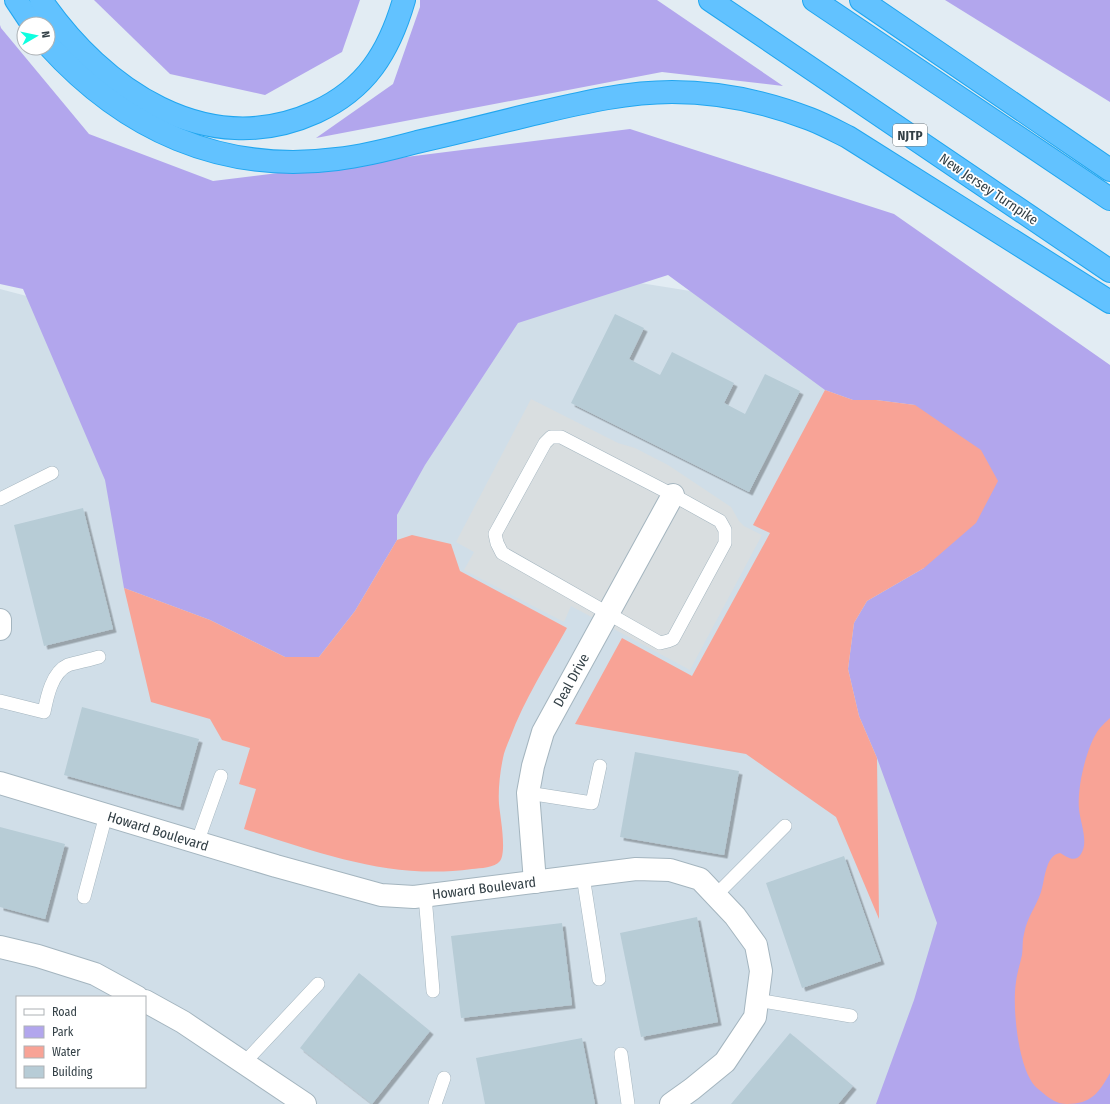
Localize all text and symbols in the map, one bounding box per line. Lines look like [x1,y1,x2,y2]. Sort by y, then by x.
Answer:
north arrow [16,16,56,56]
text: N [38,30,52,39]
road number: NJTP [893,124,927,146]
street label: New Jersey Turnpike [936,150,1041,229]
street label: Deal Drive [550,651,593,710]
street label: Howard Boulevard [105,808,210,855]
street label: Howard Boulevard [431,874,537,903]
legend [16,996,146,1088]
text: Road [52,1005,77,1019]
text: Park [52,1025,74,1039]
text: Water [52,1045,81,1059]
text: Building [52,1065,93,1079]

